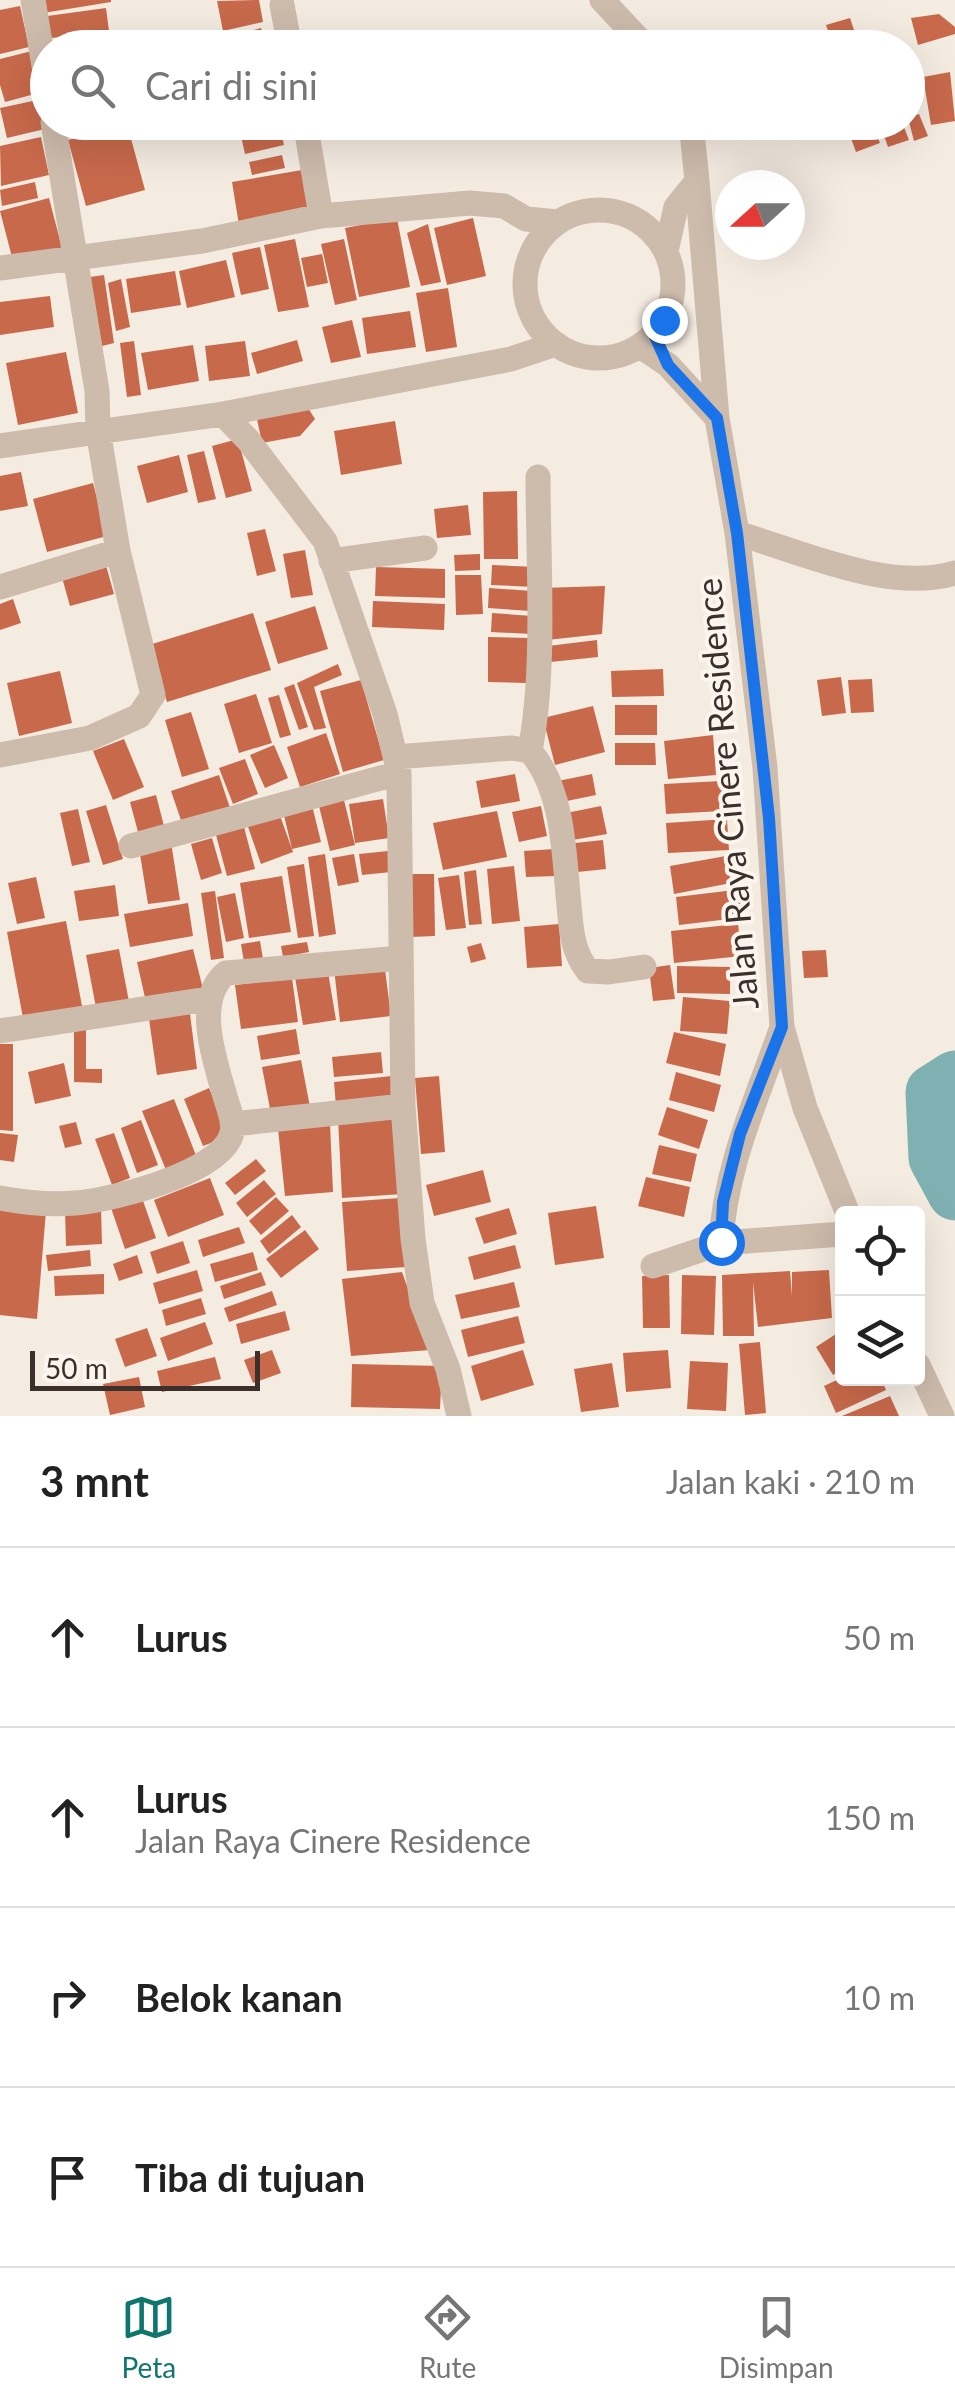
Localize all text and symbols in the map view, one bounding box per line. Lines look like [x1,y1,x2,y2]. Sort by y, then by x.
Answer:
search box [30,30,925,140]
icon: search [65,58,120,113]
text: Cari di sini [145,62,318,108]
north arrow [715,170,805,260]
route end [642,298,688,344]
street label: Jalan Raya Cinere Residence [686,577,766,1011]
map controls [835,1206,925,1386]
button: locate [835,1206,925,1296]
route start [699,1220,745,1266]
button: layers [835,1296,925,1386]
scale bar [30,1346,260,1390]
text: 50 m [45,1351,108,1385]
text: 3 mnt [40,1456,149,1506]
text: Jalan kaki · 210 m [666,1462,915,1501]
icon: ahead [40,1610,95,1665]
text: Lurus [135,1614,228,1660]
text: 50 m [843,1618,915,1657]
text: Lurus [135,1775,228,1821]
icon: ahead [40,1790,95,1845]
text: 150 m [825,1798,915,1837]
text: Jalan Raya Cinere Residence [135,1821,531,1860]
icon: right [40,1970,95,2025]
text: Belok kanan [135,1974,343,2020]
text: 10 m [843,1978,915,2017]
icon: arrive [40,2150,95,2205]
text: Tiba di tujuan [135,2154,365,2200]
tab: Peta [121,2290,176,2384]
tab: Rute [419,2290,476,2384]
tab: Disimpan [719,2290,834,2384]

